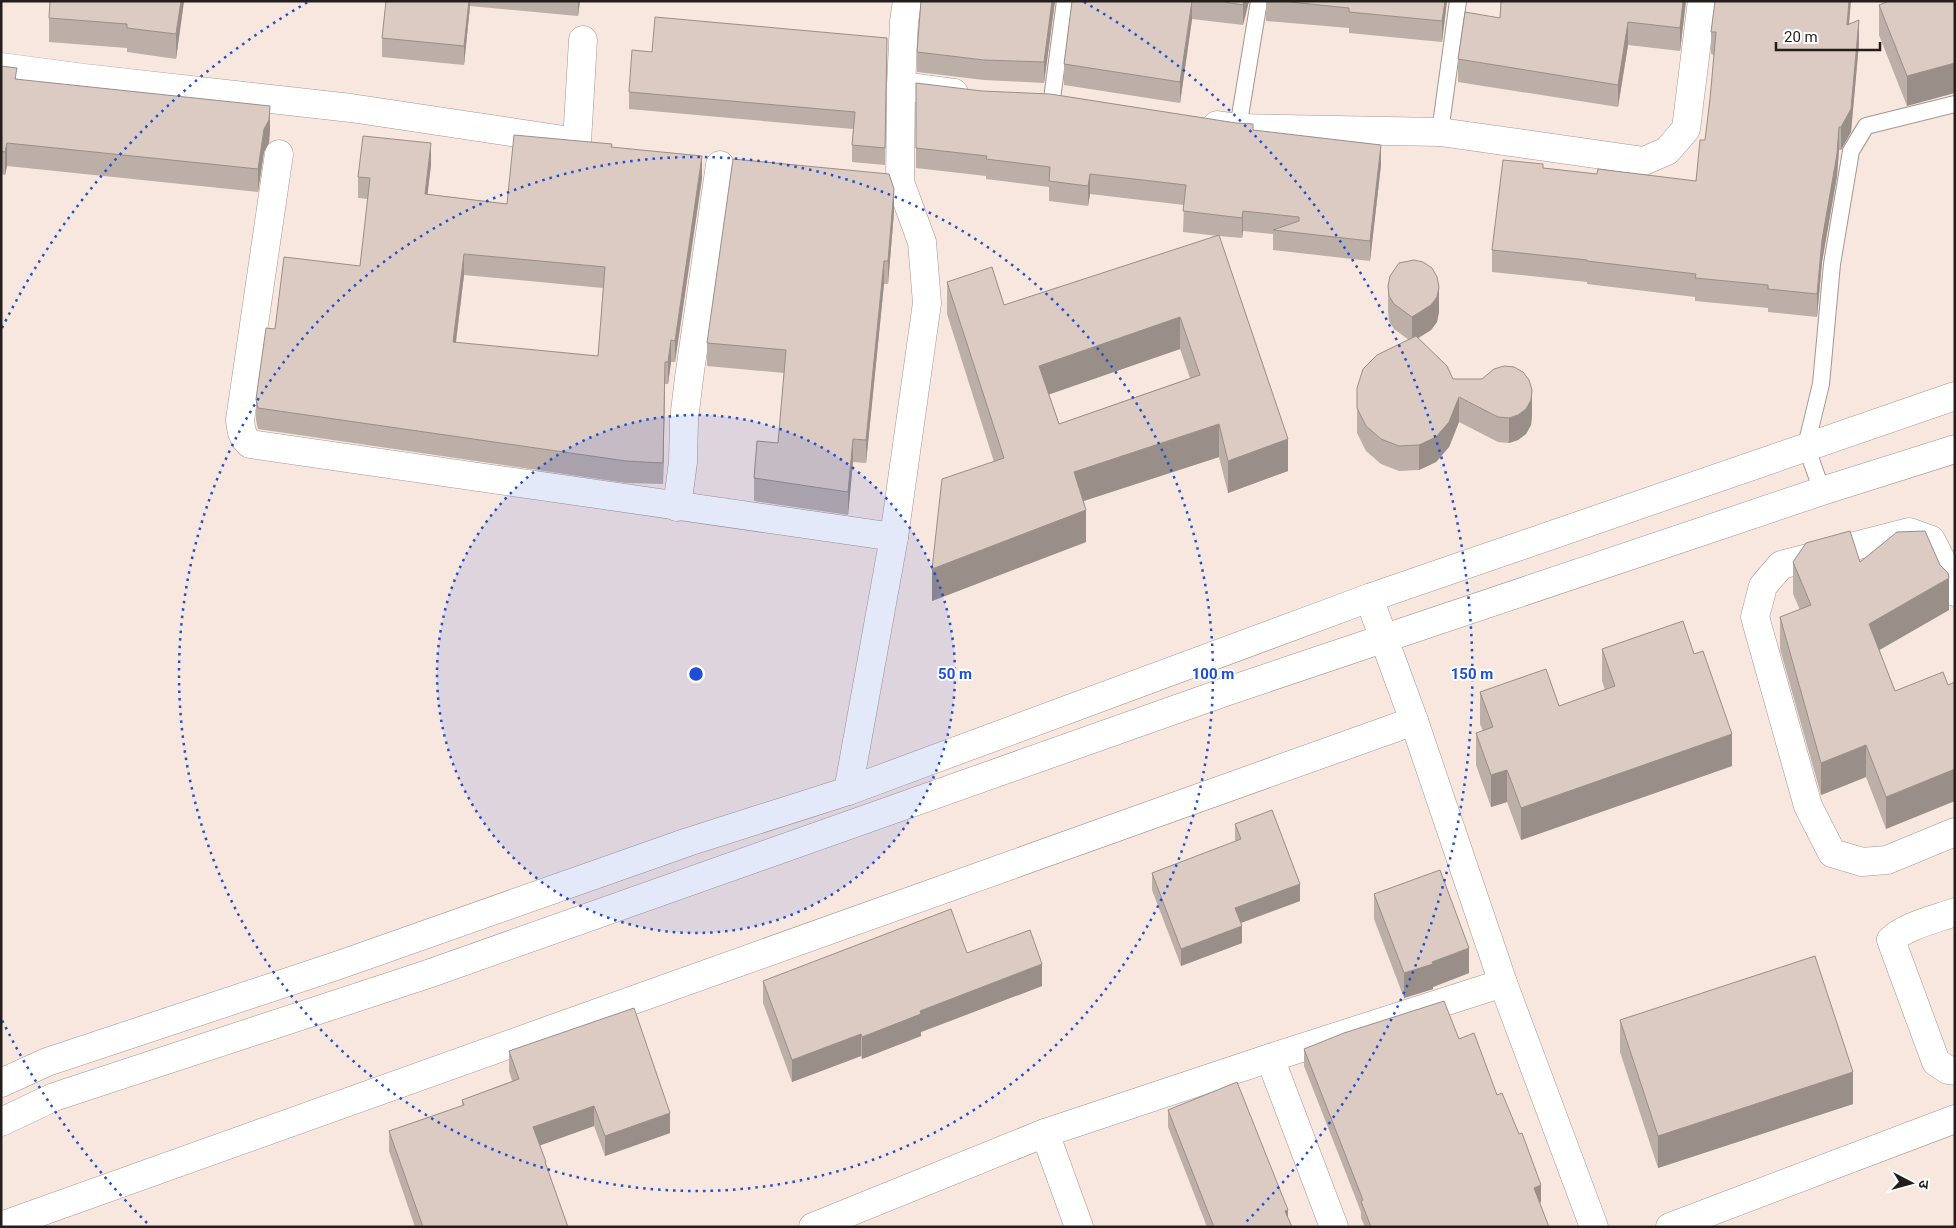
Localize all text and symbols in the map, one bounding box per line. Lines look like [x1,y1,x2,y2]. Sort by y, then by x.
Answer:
scale bar [1776,20,1880,52]
text: 20 m [1784,28,1818,46]
centre of rings [687,665,705,683]
text: 50 m [938,665,972,683]
text: 100 m [1192,665,1234,683]
text: 150 m [1451,665,1493,683]
north arrow [1886,1158,1936,1208]
text: उ [1915,1179,1932,1190]

